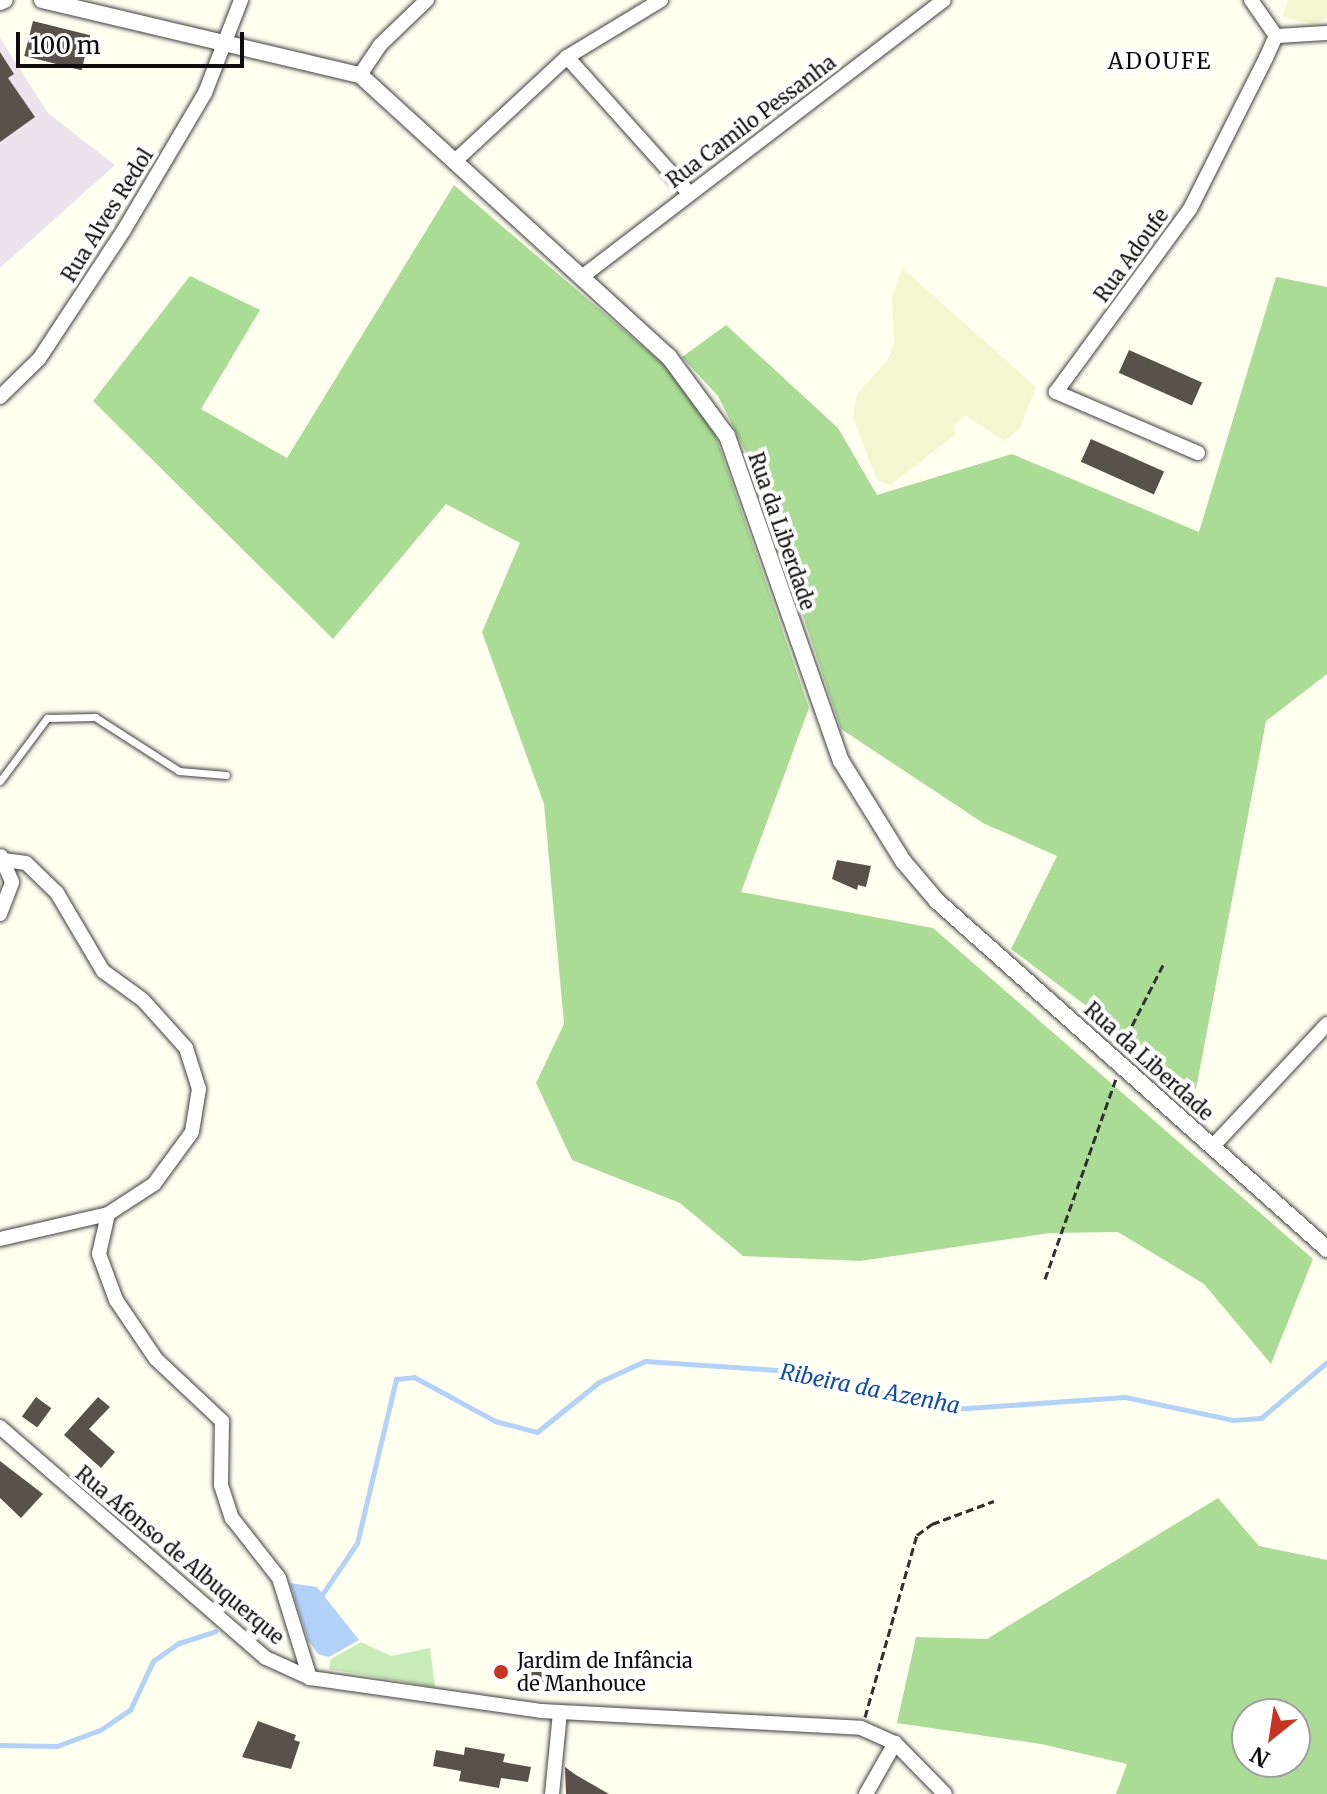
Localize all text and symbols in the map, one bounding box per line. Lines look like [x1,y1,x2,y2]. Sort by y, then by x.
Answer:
scale bar [20,16,248,66]
text: 100 m [30,30,100,61]
district label: ADOUFE [1108,49,1212,75]
street label: Rua Camilo Pessanha [662,50,840,192]
street label: Rua Alves Redol [56,144,158,286]
street label: Rua Adoufe [1089,204,1173,306]
street label: Rua da Liberdade [744,449,820,613]
street label: Rua da Liberdade [1080,997,1218,1125]
water label: Ribeira da Azenha [778,1359,962,1419]
street label: Rua Afonso de Albuquerque [71,1461,289,1649]
place label: Jardim de Infância de Manhouce [517,1648,693,1695]
marker: Jardim de Infância de Manhouce [492,1663,510,1681]
north arrow [1231,1698,1311,1778]
text: N [1245,1741,1275,1774]

